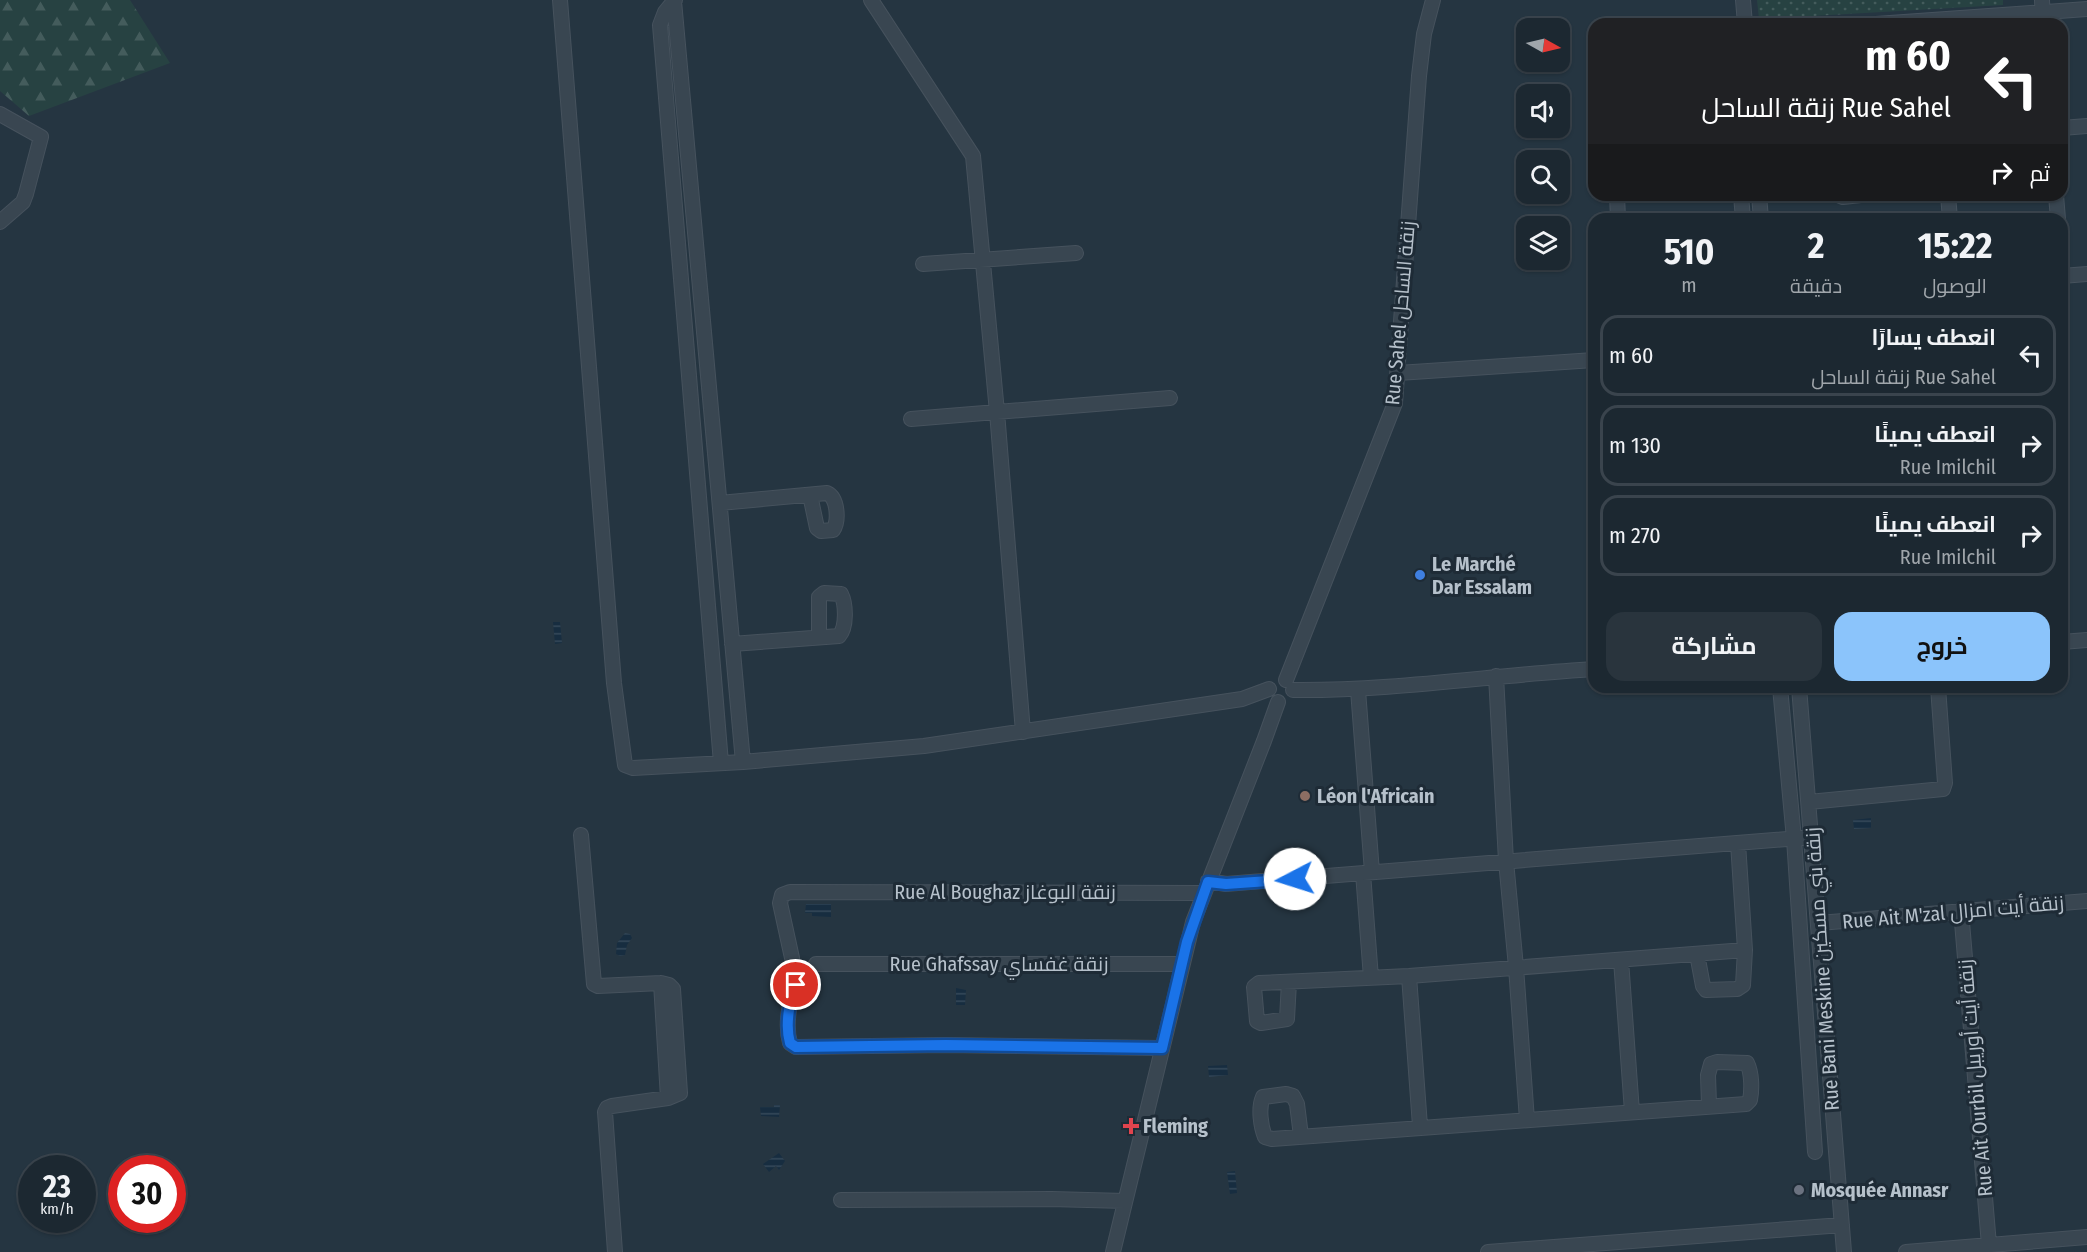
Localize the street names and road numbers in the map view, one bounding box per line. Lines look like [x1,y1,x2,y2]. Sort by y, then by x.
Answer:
street label: Rue Sahel زنقة الساحل [1380,220,1421,406]
street label: Rue Bani Meskine زنقة بني مسكين [1800,826,1848,1112]
street label: Rue Al Boughaz زنقة البوغاز [894,880,1116,904]
street label: Rue Ait M'zal زنقة أيت امزال [1841,890,2065,935]
street label: Rue Ghafssay زنقة غفساي [890,952,1108,980]
street label: Rue Ait Ourbil زنقة أيت أوريبل [1953,958,1998,1198]

